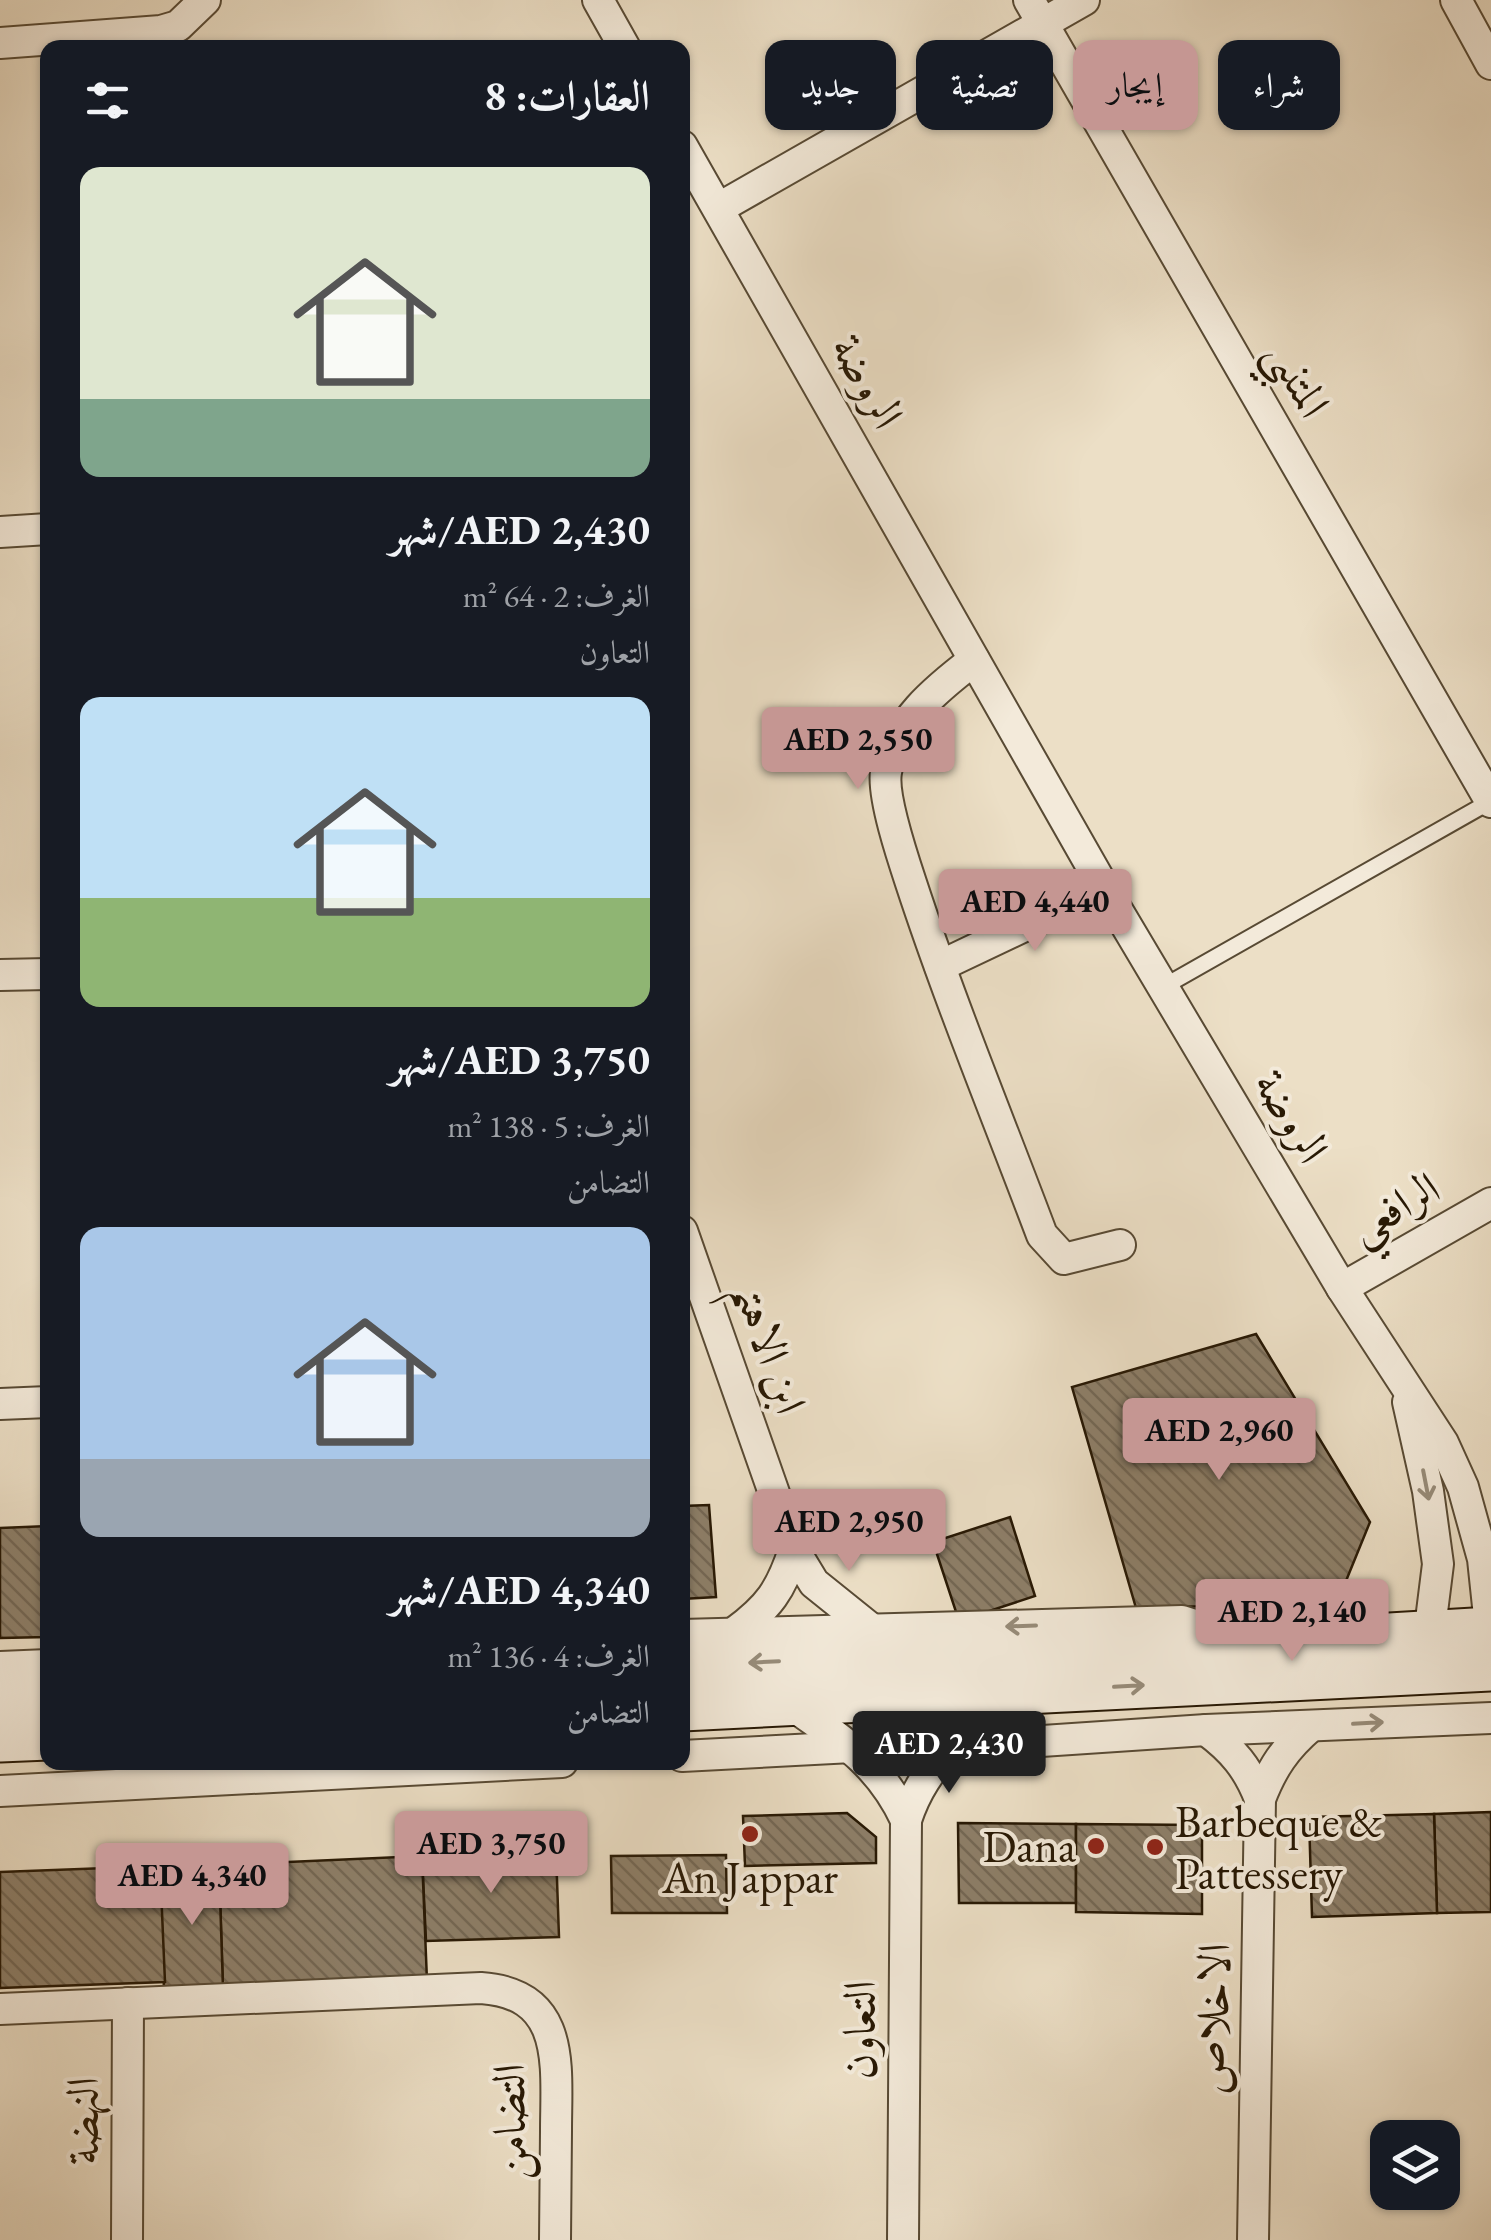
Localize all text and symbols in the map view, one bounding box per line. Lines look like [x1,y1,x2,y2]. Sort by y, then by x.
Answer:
chip: جديد [765,40,896,130]
chip: تصفية [916,40,1053,130]
chip: إيجار [1073,40,1198,130]
chip: شراء [1218,40,1340,130]
text: العقارات: 8 [484,68,650,123]
icon: filters [80,73,135,128]
icon: home [275,232,455,412]
street label: الروضة [819,324,917,438]
street label: المتنبي [1242,329,1344,434]
text: AED 2,430/شهر [390,502,650,557]
text: الغرف: 2 · 64 m² [463,575,650,617]
text: التعاون [580,631,650,673]
pin: AED 2,550 [744,707,972,792]
text: AED 2,550 [784,718,932,760]
icon: home [275,762,455,942]
pin: AED 4,440 [921,869,1149,954]
text: AED 4,440 [961,880,1109,922]
text: AED 3,750/شهر [390,1032,650,1087]
street label: الروضة [1242,1059,1342,1173]
text: الغرف: 5 · 138 m² [447,1105,650,1147]
street label: الرافعي [1338,1158,1456,1266]
text: التضامن [567,1161,650,1203]
street label: ابن الاهتم [706,1273,821,1426]
icon: home [275,1292,455,1472]
pin: AED 2,960 [1105,1398,1333,1483]
text: AED 2,960 [1145,1409,1293,1451]
one-way arrow [1418,1468,1437,1500]
pin: AED 2,950 [735,1489,963,1574]
text: AED 2,950 [775,1500,923,1542]
text: AED 4,340/شهر [390,1562,650,1617]
pin: AED 2,140 [1178,1579,1406,1664]
text: AED 2,140 [1218,1590,1366,1632]
one-way arrow [1005,1616,1037,1635]
text: الغرف: 4 · 136 m² [447,1635,650,1677]
one-way arrow [749,1653,781,1672]
one-way arrow [1113,1676,1145,1695]
text: التضامن [567,1691,650,1733]
pin: AED 2,430 [835,1711,1063,1796]
one-way arrow [1352,1714,1384,1733]
text: AED 2,430 [875,1722,1023,1764]
place label: Barbeque & Pattessery [1175,1792,1382,1902]
pin: AED 3,750 [377,1811,605,1896]
place label: Dana [982,1817,1076,1875]
text: AED 3,750 [417,1822,565,1864]
marker: An Jappar [739,1823,761,1845]
marker: Dana [1085,1835,1107,1857]
marker: Barbeque & Pattessery [1144,1836,1166,1858]
pin: AED 4,340 [78,1843,306,1928]
place label: An Jappar [661,1848,838,1906]
text: AED 4,340 [118,1854,266,1896]
street label: الاخلاص [1182,1943,1242,2095]
street label: التعاون [830,1980,888,2080]
street label: التضامن [479,2063,541,2181]
street label: النهضة [53,2077,111,2165]
map controls [1370,2120,1460,2210]
button: layers [1370,2120,1460,2210]

